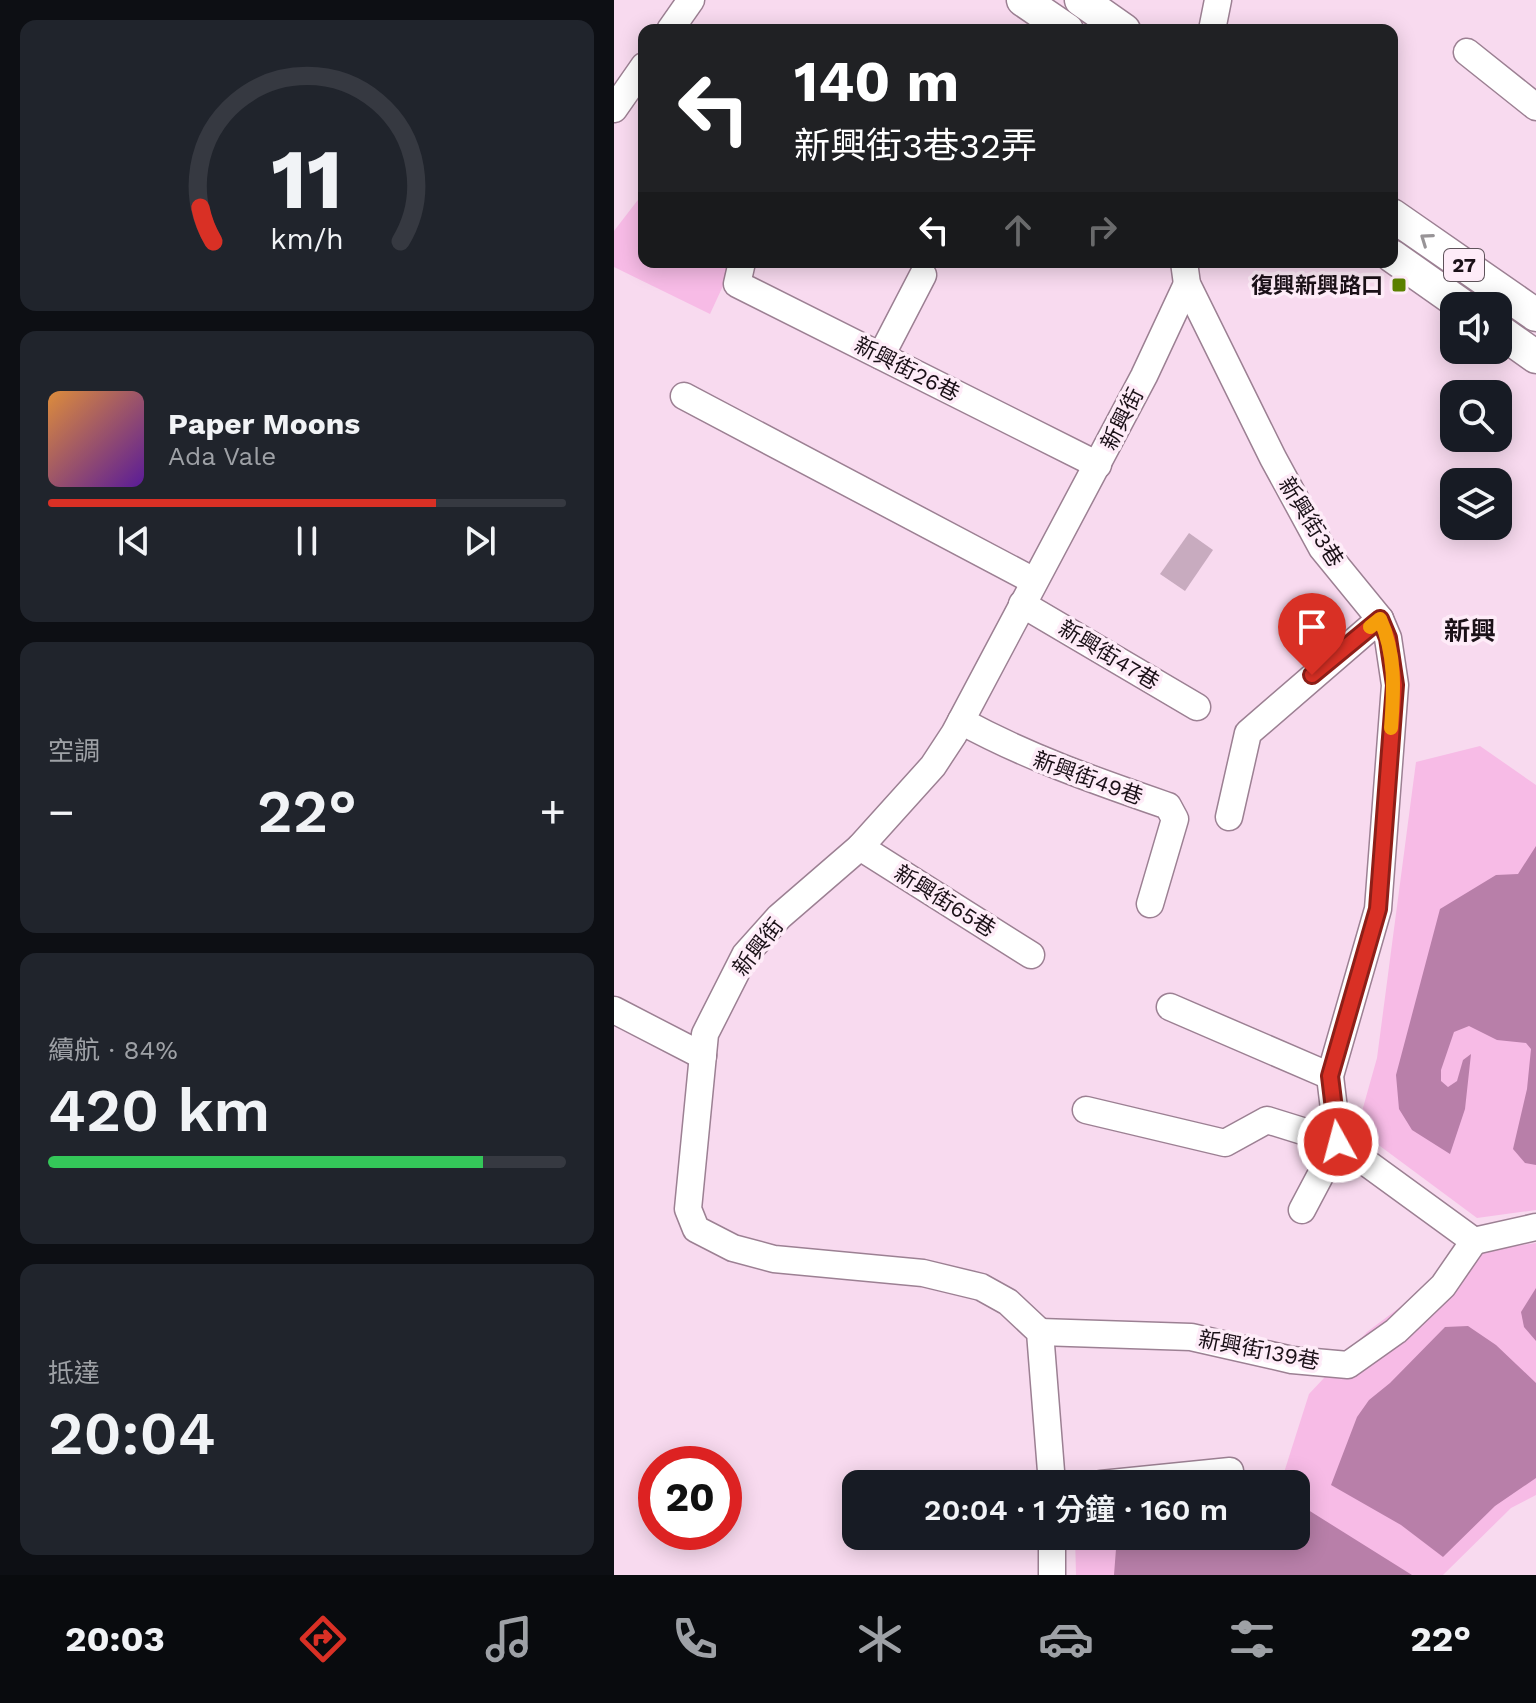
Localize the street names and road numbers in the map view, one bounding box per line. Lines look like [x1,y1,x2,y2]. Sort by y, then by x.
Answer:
road number: 27 [1444,249,1484,281]
street label: 新興街26巷 [850,332,964,406]
street label: 新興街 [1096,384,1148,454]
street label: 新興街3巷 [1274,473,1348,571]
street label: 新興街47巷 [1054,615,1164,695]
street label: 新興街49巷 [1030,747,1146,809]
street label: 新興街65巷 [890,860,1000,942]
street label: 新興街 [728,913,788,981]
street label: 新興街139巷 [1196,1326,1322,1374]

